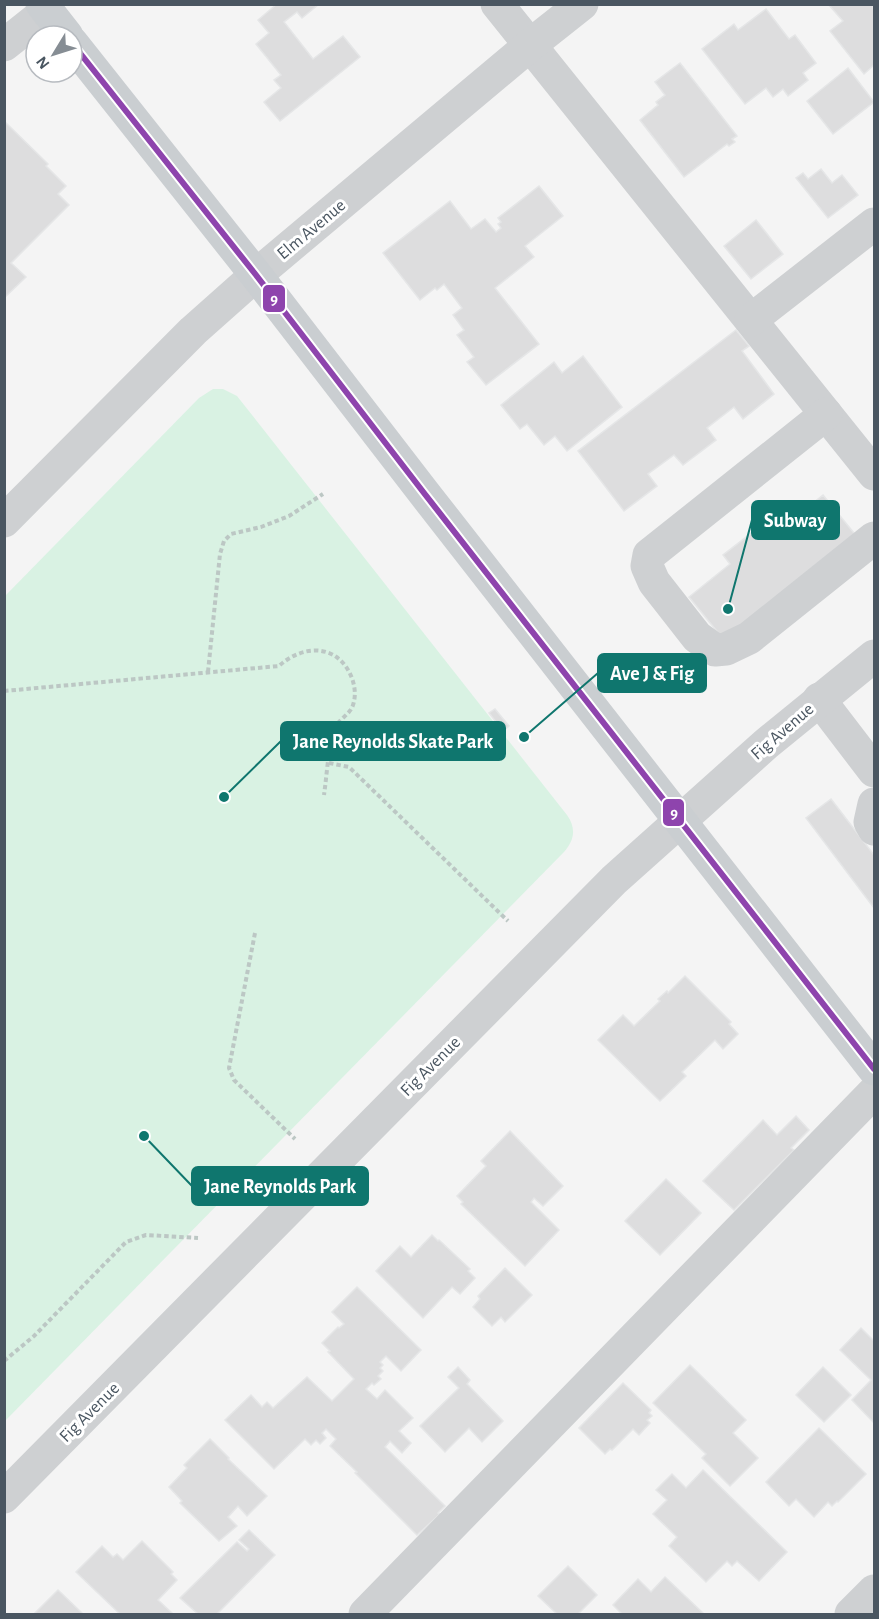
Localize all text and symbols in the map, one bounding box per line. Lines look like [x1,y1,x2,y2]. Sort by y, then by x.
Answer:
north arrow [24,24,84,84]
text: N [33,53,53,72]
street label: Elm Avenue [274,196,349,263]
line badge: 9 [262,284,286,313]
text: 9 [270,291,278,307]
callout: Subway [752,501,839,539]
text: Subway [764,511,826,531]
callout: Ave J & Fig [598,654,706,692]
text: Ave J & Fig [610,664,695,684]
street label: Fig Avenue [748,700,817,764]
callout: Jane Reynolds Skate Park [281,722,505,760]
text: Jane Reynolds Skate Park [293,732,493,752]
line badge: 9 [662,798,685,827]
text: 9 [670,805,678,821]
street label: Fig Avenue [397,1033,464,1100]
callout: Jane Reynolds Park [192,1167,368,1205]
text: Jane Reynolds Park [204,1177,356,1197]
street label: Fig Avenue [56,1379,123,1446]

